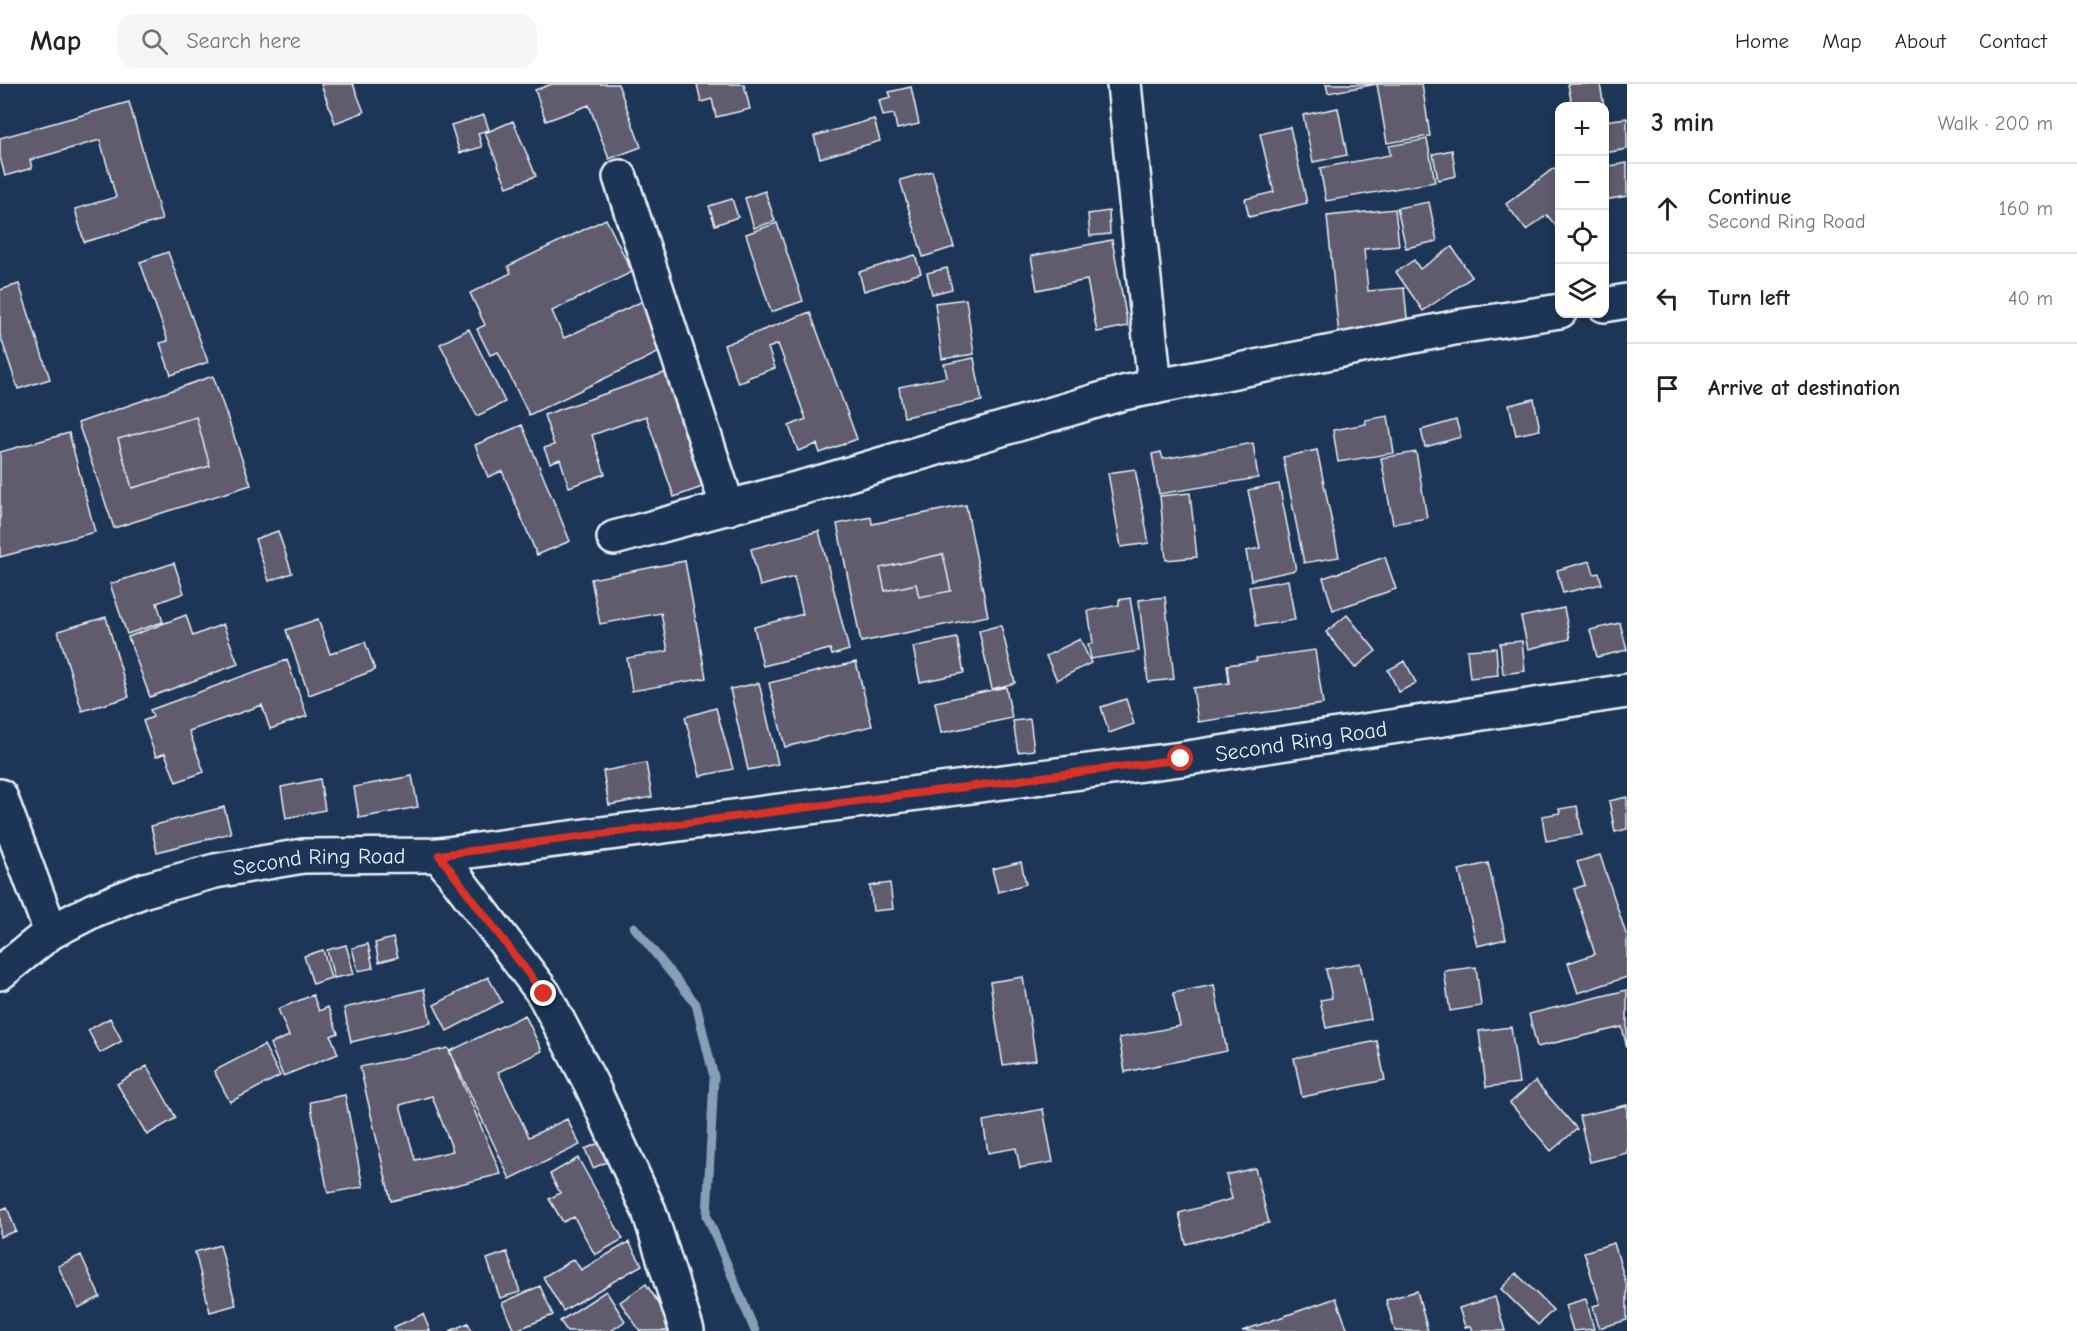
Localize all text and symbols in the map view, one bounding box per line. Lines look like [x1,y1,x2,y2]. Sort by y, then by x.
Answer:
search box [117,14,537,68]
text: Map [30,25,81,57]
icon: search [138,25,171,58]
text: Search here [186,28,301,54]
text: Home [1735,29,1789,53]
text: Map [1822,29,1862,53]
text: About [1895,29,1946,53]
text: Contact [1979,29,2047,53]
map controls [1555,102,1609,318]
button: + [1555,102,1609,156]
text: 3 min [1651,108,1714,138]
text: Walk · 200 m [1938,112,2053,135]
button: − [1555,156,1609,210]
text: Continue [1708,184,1791,210]
icon: ahead [1651,192,1684,225]
text: 160 m [1999,197,2053,220]
button: locate [1555,210,1609,264]
text: Second Ring Road [1708,210,1866,233]
button: layers [1555,264,1609,318]
icon: left [1651,282,1684,315]
text: Turn left [1708,285,1790,311]
text: 40 m [2008,287,2053,310]
icon: arrive [1651,372,1684,405]
text: Arrive at destination [1708,375,1900,401]
street label: Second Ring Road [1214,716,1389,768]
route start [1167,745,1193,771]
street label: Second Ring Road [231,843,406,882]
route end [530,980,556,1006]

